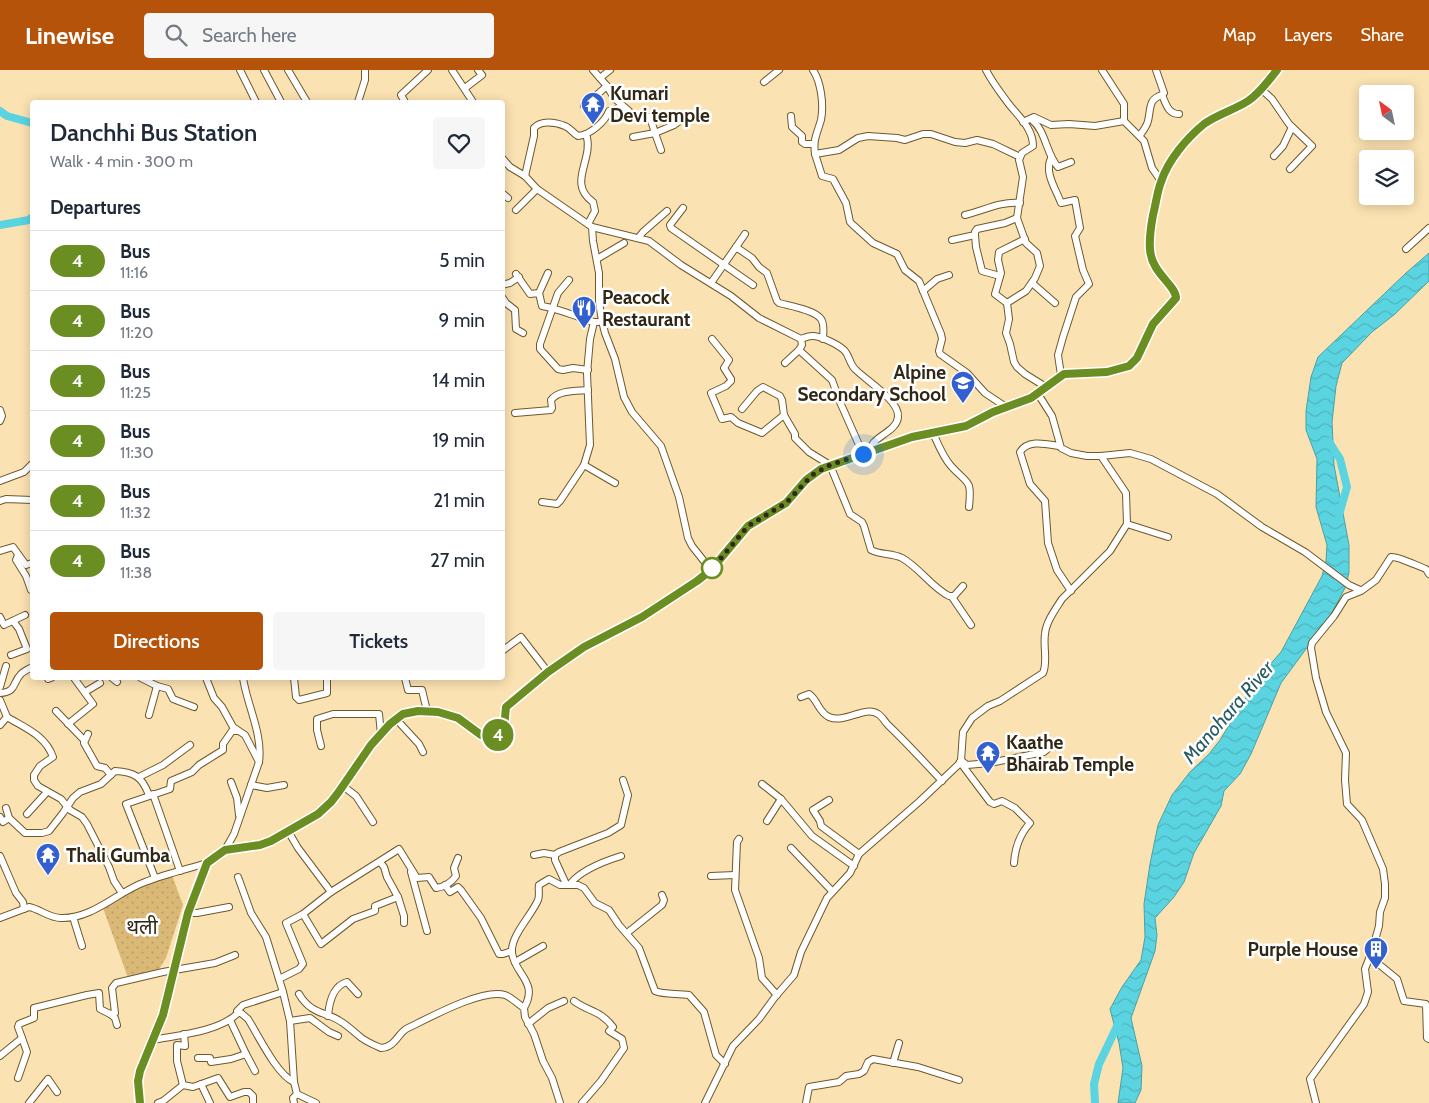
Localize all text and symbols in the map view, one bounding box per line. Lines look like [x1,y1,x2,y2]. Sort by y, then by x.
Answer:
search box [144,13,494,58]
text: Linewise [25,21,114,50]
icon: search [162,21,190,49]
text: Search here [202,24,297,47]
text: Map [1223,24,1256,46]
text: Layers [1284,24,1333,46]
text: Share [1361,24,1404,46]
place label: Kumari Devi temple [610,82,710,127]
north arrow [1359,85,1414,140]
map controls [1359,85,1414,205]
temple icon: Kumari Devi temple [580,91,606,125]
button: heart [433,117,485,169]
text: Danchhi Bus Station [50,118,257,147]
button: layers [1359,150,1414,205]
text: Walk · 4 min · 300 m [50,152,193,171]
text: Departures [50,196,141,219]
text: Bus [120,240,150,263]
text: 5 min [439,249,485,272]
text: 4 [72,250,83,272]
text: 11:16 [120,263,148,282]
place label: Peacock Restaurant [602,286,691,331]
restaurant icon: Peacock Restaurant [571,295,597,329]
text: Bus [120,300,150,323]
text: 9 min [439,309,485,332]
text: 4 [72,310,83,332]
text: 11:20 [120,323,153,342]
text: Bus [120,360,150,383]
place label: Alpine Secondary School [797,361,946,406]
text: 14 min [432,369,485,392]
text: 4 [72,370,83,392]
school or university icon: Alpine Secondary School [950,370,976,404]
text: 11:25 [120,383,151,402]
text: Bus [120,420,150,443]
text: 19 min [432,429,485,452]
text: 4 [72,430,83,452]
your location [851,442,876,467]
text: 11:30 [120,443,154,462]
text: Bus [120,480,150,503]
text: 21 min [433,489,485,512]
text: 4 [72,490,83,512]
text: 11:32 [120,503,151,522]
text: Bus [120,540,150,563]
text: 27 min [430,549,485,572]
text: 4 [72,550,83,572]
unlabelled marker [701,557,723,579]
text: 11:38 [120,563,152,582]
button: Directions [50,612,263,670]
button: Tickets [273,612,485,670]
water label: Manohara River [1176,655,1279,769]
line badge: 4 [482,719,514,751]
text: 4 [492,724,504,746]
place label: Kaathe Bhairab Temple [1006,731,1134,776]
temple icon: Kaathe Bhairab Temple [975,740,1001,774]
temple icon: Thali Gumba [35,842,61,876]
place label: Thali Gumba [66,844,171,867]
district label: थली [126,915,159,939]
building icon: Purple House [1363,936,1389,970]
place label: Purple House [1247,938,1358,961]

